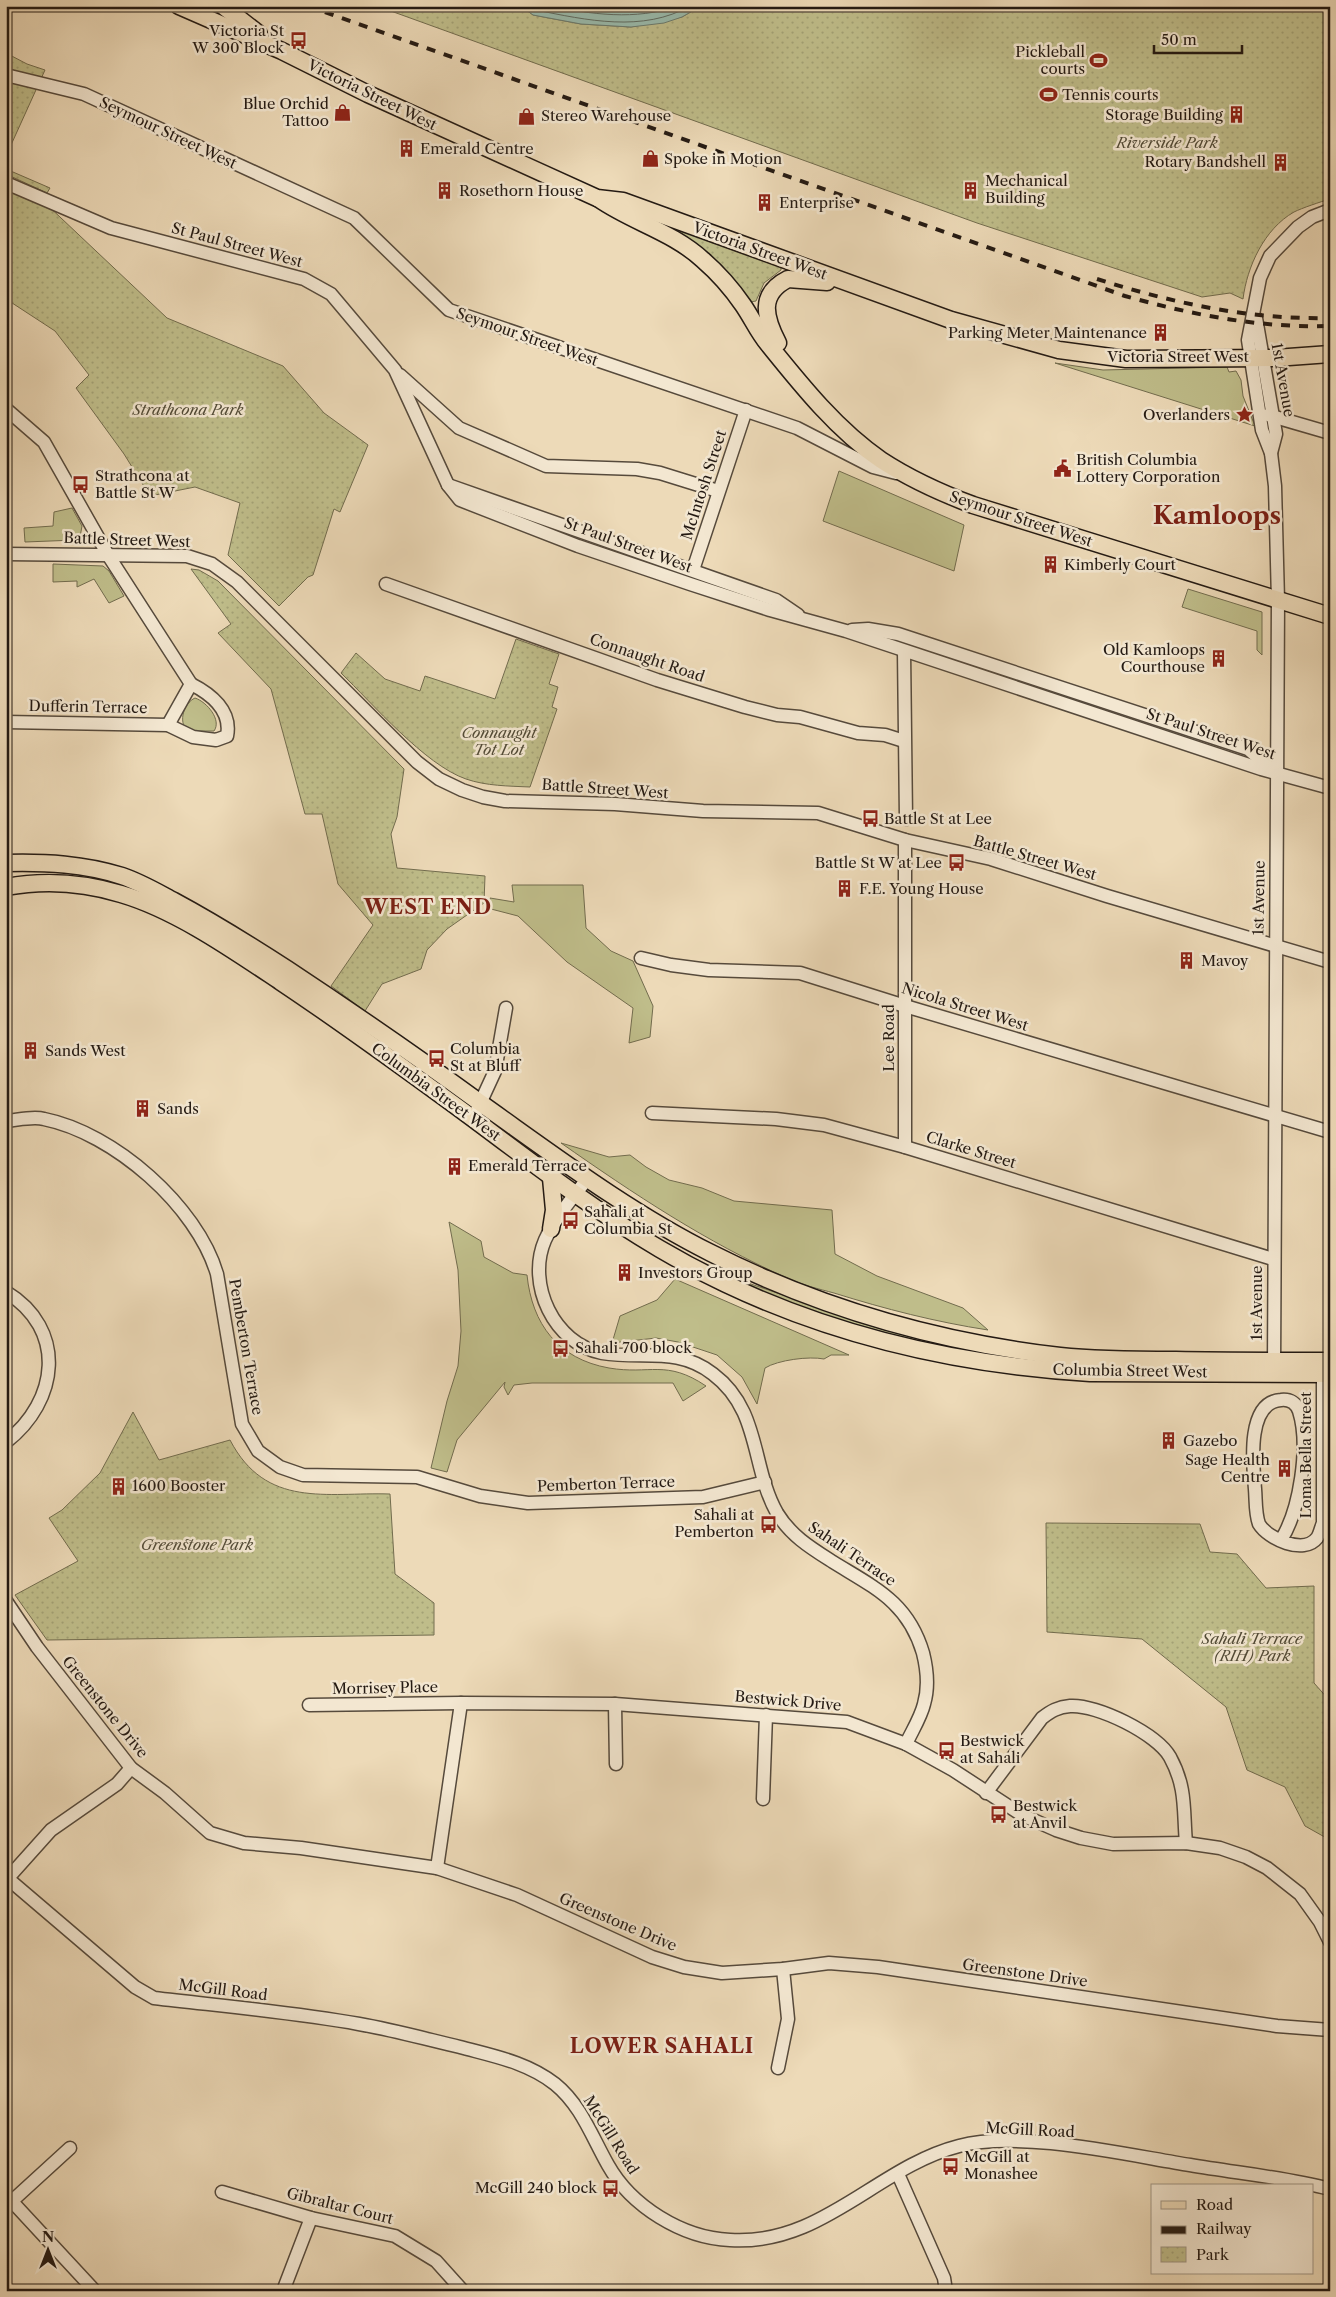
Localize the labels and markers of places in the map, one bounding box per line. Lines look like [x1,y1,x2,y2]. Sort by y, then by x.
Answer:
place label: Victoria St W 300 Block [191,21,285,57]
bus stop icon: Victoria St W 300 Block [288,30,308,50]
place label: Pickleball courts [1015,42,1086,78]
sports icon: Pickleball courts [1089,51,1109,71]
sports icon: Tennis courts [1038,85,1058,105]
place label: Tennis courts [1062,85,1159,104]
place label: Blue Orchid Tattoo [243,94,329,130]
shop icon: Blue Orchid Tattoo [333,103,353,123]
place label: Storage Building [1105,105,1223,124]
building icon: Storage Building [1227,105,1247,125]
shop icon: Stereo Warehouse [517,106,537,126]
place label: Stereo Warehouse [541,106,671,125]
building icon: Emerald Centre [396,139,416,159]
place label: Emerald Centre [420,139,534,158]
shop icon: Spoke in Motion [640,149,660,169]
place label: Spoke in Motion [664,149,783,168]
place label: Rotary Bandshell [1144,152,1267,171]
building icon: Rotary Bandshell [1270,152,1290,172]
place label: Mechanical Building [985,171,1068,207]
building icon: Mechanical Building [961,180,981,200]
building icon: Rosethorn House [435,181,455,201]
place label: Rosethorn House [459,181,583,200]
building icon: Enterprise [755,193,775,213]
place label: Enterprise [779,193,854,212]
place label: Parking Meter Maintenance [948,323,1147,342]
building icon: Parking Meter Maintenance [1151,323,1171,343]
place label: Overlanders [1143,405,1230,424]
place icon: Overlanders [1234,405,1254,425]
place label: British Columbia Lottery Corporation [1076,450,1221,486]
public building icon: British Columbia Lottery Corporation [1052,459,1072,479]
place label: Strathcona at Battle St W [95,466,190,502]
bus stop icon: Strathcona at Battle St W [71,475,91,495]
building icon: Kimberly Court [1040,555,1060,575]
place label: Kimberly Court [1064,555,1176,574]
place label: Old Kamloops Courthouse [1103,640,1205,676]
building icon: Old Kamloops Courthouse [1209,649,1229,669]
bus stop icon: Battle St at Lee [860,809,880,829]
place label: Battle St at Lee [884,809,992,828]
place label: Battle St W at Lee [815,853,942,872]
bus stop icon: Battle St W at Lee [946,853,966,873]
building icon: F.E. Young House [835,879,855,899]
place label: F.E. Young House [859,879,984,898]
building icon: Mavoy [1177,951,1197,971]
place label: Mavoy [1201,951,1249,970]
place label: Columbia St at Bluff [450,1039,522,1075]
building icon: Sands West [21,1041,41,1061]
place label: Sands West [45,1041,126,1060]
bus stop icon: Columbia St at Bluff [426,1048,446,1068]
building icon: Sands [133,1099,153,1119]
place label: Sands [157,1099,199,1118]
building icon: Emerald Terrace [444,1156,464,1176]
place label: Emerald Terrace [468,1156,587,1175]
place label: Sahali at Columbia St [584,1202,673,1238]
bus stop icon: Sahali at Columbia St [560,1211,580,1231]
building icon: Investors Group [614,1263,634,1283]
place label: Investors Group [638,1263,752,1282]
bus stop icon: Sahali 700 block [551,1338,571,1358]
place label: Sahali 700 block [575,1338,693,1357]
building icon: Gazebo [1159,1431,1179,1451]
place label: Gazebo [1183,1431,1237,1450]
place label: Sage Health Centre [1185,1450,1271,1486]
building icon: Sage Health Centre [1274,1459,1294,1479]
building icon: 1600 Booster [108,1476,128,1496]
place label: 1600 Booster [132,1476,226,1495]
place label: Sahali at Pemberton [674,1505,755,1541]
bus stop icon: Sahali at Pemberton [758,1514,778,1534]
place label: Bestwick at Sahali [960,1731,1025,1767]
bus stop icon: Bestwick at Sahali [936,1740,956,1760]
place label: Bestwick at Anvil [1013,1796,1078,1832]
bus stop icon: Bestwick at Anvil [989,1805,1009,1825]
place label: McGill at Monashee [964,2147,1038,2183]
bus stop icon: McGill at Monashee [940,2156,960,2176]
place label: McGill 240 block [475,2178,598,2197]
bus stop icon: McGill 240 block [601,2178,621,2198]

